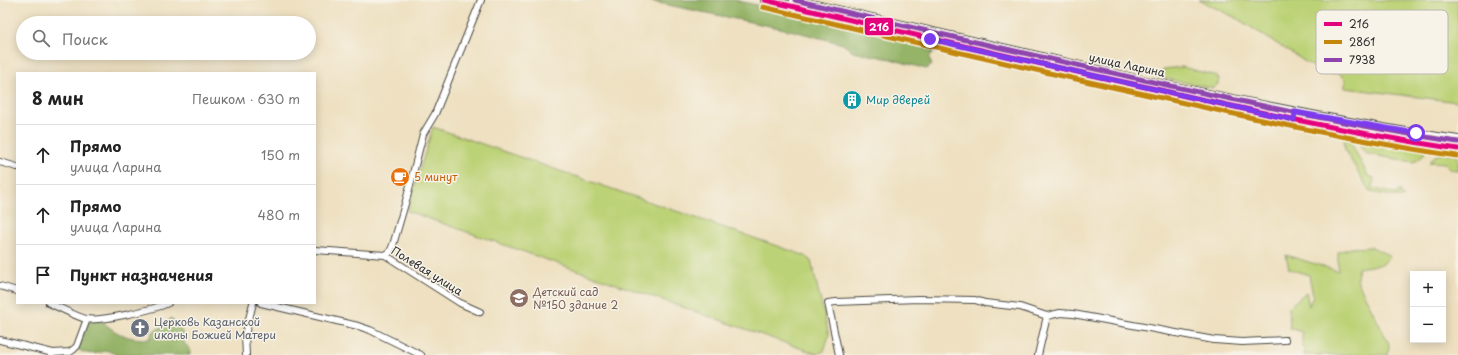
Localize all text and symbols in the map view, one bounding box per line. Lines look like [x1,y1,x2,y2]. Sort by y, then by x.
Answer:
legend [1316,10,1448,74]
text: 216 [1349,15,1369,32]
search box [16,16,316,60]
line badge: 216 [864,17,894,36]
text: 216 [869,18,889,35]
icon: search [30,27,52,49]
text: Поиск [62,27,108,50]
route end [921,30,939,48]
text: 2861 [1349,33,1375,50]
street label: улица Ларина [1087,48,1167,81]
text: 7938 [1349,51,1376,68]
text: 8 мин [32,85,84,111]
text: Пешком · 630 m [192,89,300,108]
building icon: Мир дверей [841,89,863,111]
place label: Мир дверей [866,91,930,108]
route start [1407,124,1425,142]
text: Прямо [70,134,121,157]
icon: ahead [32,144,54,166]
text: 150 m [261,145,300,164]
text: улица Ларина [70,157,162,176]
cafe icon: 5 минут [389,166,411,188]
place label: 5 минут [414,168,458,185]
text: Прямо [70,194,121,217]
icon: ahead [32,204,54,226]
text: 480 m [258,205,300,224]
text: улица Ларина [70,217,162,236]
street label: Полевая улица [388,242,466,299]
text: Пункт назначения [70,263,213,286]
icon: arrive [32,264,54,286]
map controls [1410,271,1446,343]
button: + [1410,271,1446,307]
place label: Детский сад №150 здание 2 [532,283,619,313]
school or university icon: Детский сад №150 здание 2 [508,287,530,309]
button: − [1410,307,1446,343]
place label: Церковь Казанской иконы Божией Матери [154,313,276,343]
church icon: Церковь Казанской иконы Божией Матери [129,317,151,339]

